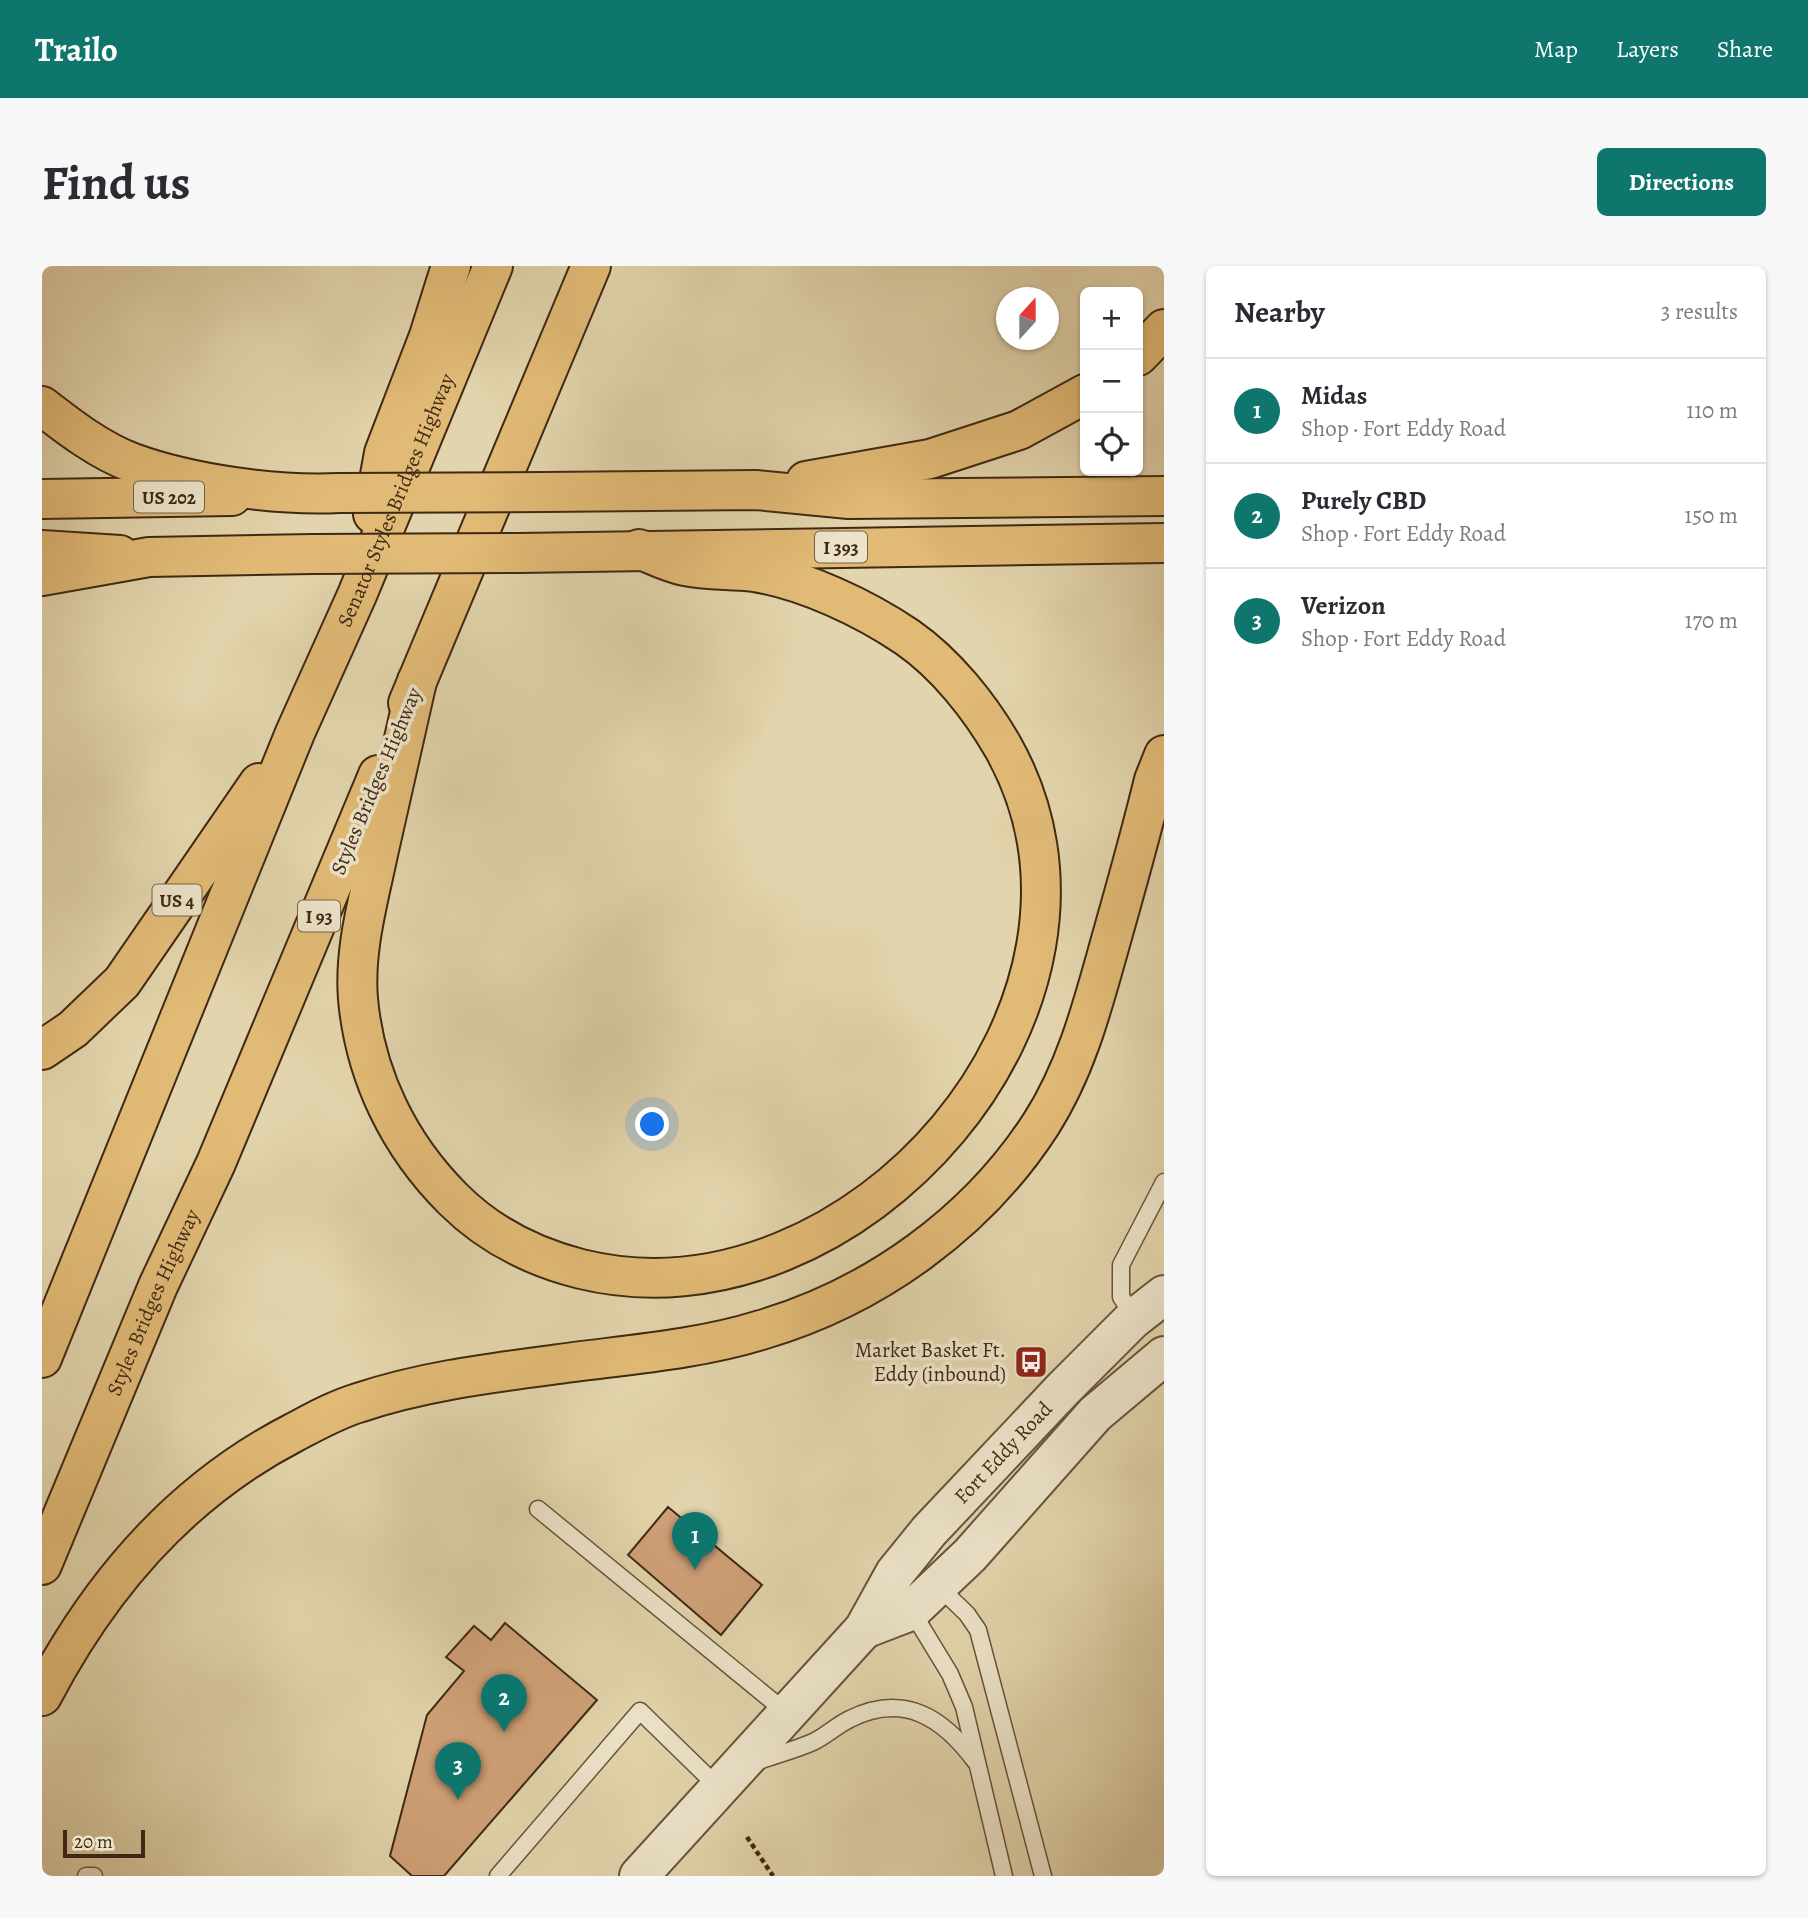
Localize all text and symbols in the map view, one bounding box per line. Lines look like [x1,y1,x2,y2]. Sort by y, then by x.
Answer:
text: Trailo [35,27,118,72]
text: Map [1534,33,1578,65]
text: Layers [1616,33,1679,65]
text: Share [1717,33,1773,65]
button: Directions [1597,148,1766,216]
text: Find us [42,149,190,216]
north arrow [996,287,1059,350]
map controls [1080,287,1143,476]
button: + [1080,287,1143,350]
text: Nearby [1234,292,1325,332]
text: 3 results [1661,296,1738,327]
button: − [1080,350,1143,413]
street label: Senator Styles Bridges Highway [330,369,461,631]
text: Midas [1301,378,1367,413]
text: 1 [1253,395,1261,426]
text: 110 m [1686,395,1738,426]
button: locate [1080,413,1143,476]
text: Shop · Fort Eddy Road [1301,413,1506,444]
road number: US 202 [134,482,204,512]
text: Purely CBD [1301,483,1426,518]
text: 2 [1251,500,1263,531]
text: 150 m [1684,500,1738,531]
text: Shop · Fort Eddy Road [1301,518,1506,549]
road number: I 393 [815,532,867,562]
text: Verizon [1301,588,1386,623]
text: 3 [1252,605,1262,636]
text: 170 m [1685,605,1738,636]
text: Shop · Fort Eddy Road [1301,623,1506,654]
street label: Styles Bridges Highway [324,683,428,879]
road number: US 4 [152,884,202,916]
road number: I 93 [298,901,340,932]
your location [635,1107,669,1141]
street label: Styles Bridges Highway [100,1204,206,1400]
place label: Market Basket Ft. Eddy (inbound) [855,1336,1006,1388]
bus stop icon: Market Basket Ft. Eddy (inbound) [1012,1343,1050,1381]
street label: Fort Eddy Road [948,1395,1059,1510]
pin: 1 [672,1512,718,1570]
pin: 2 [481,1674,527,1732]
pin: 3 [435,1742,481,1800]
scale bar [63,1827,145,1859]
text: 20 m [74,1829,113,1855]

